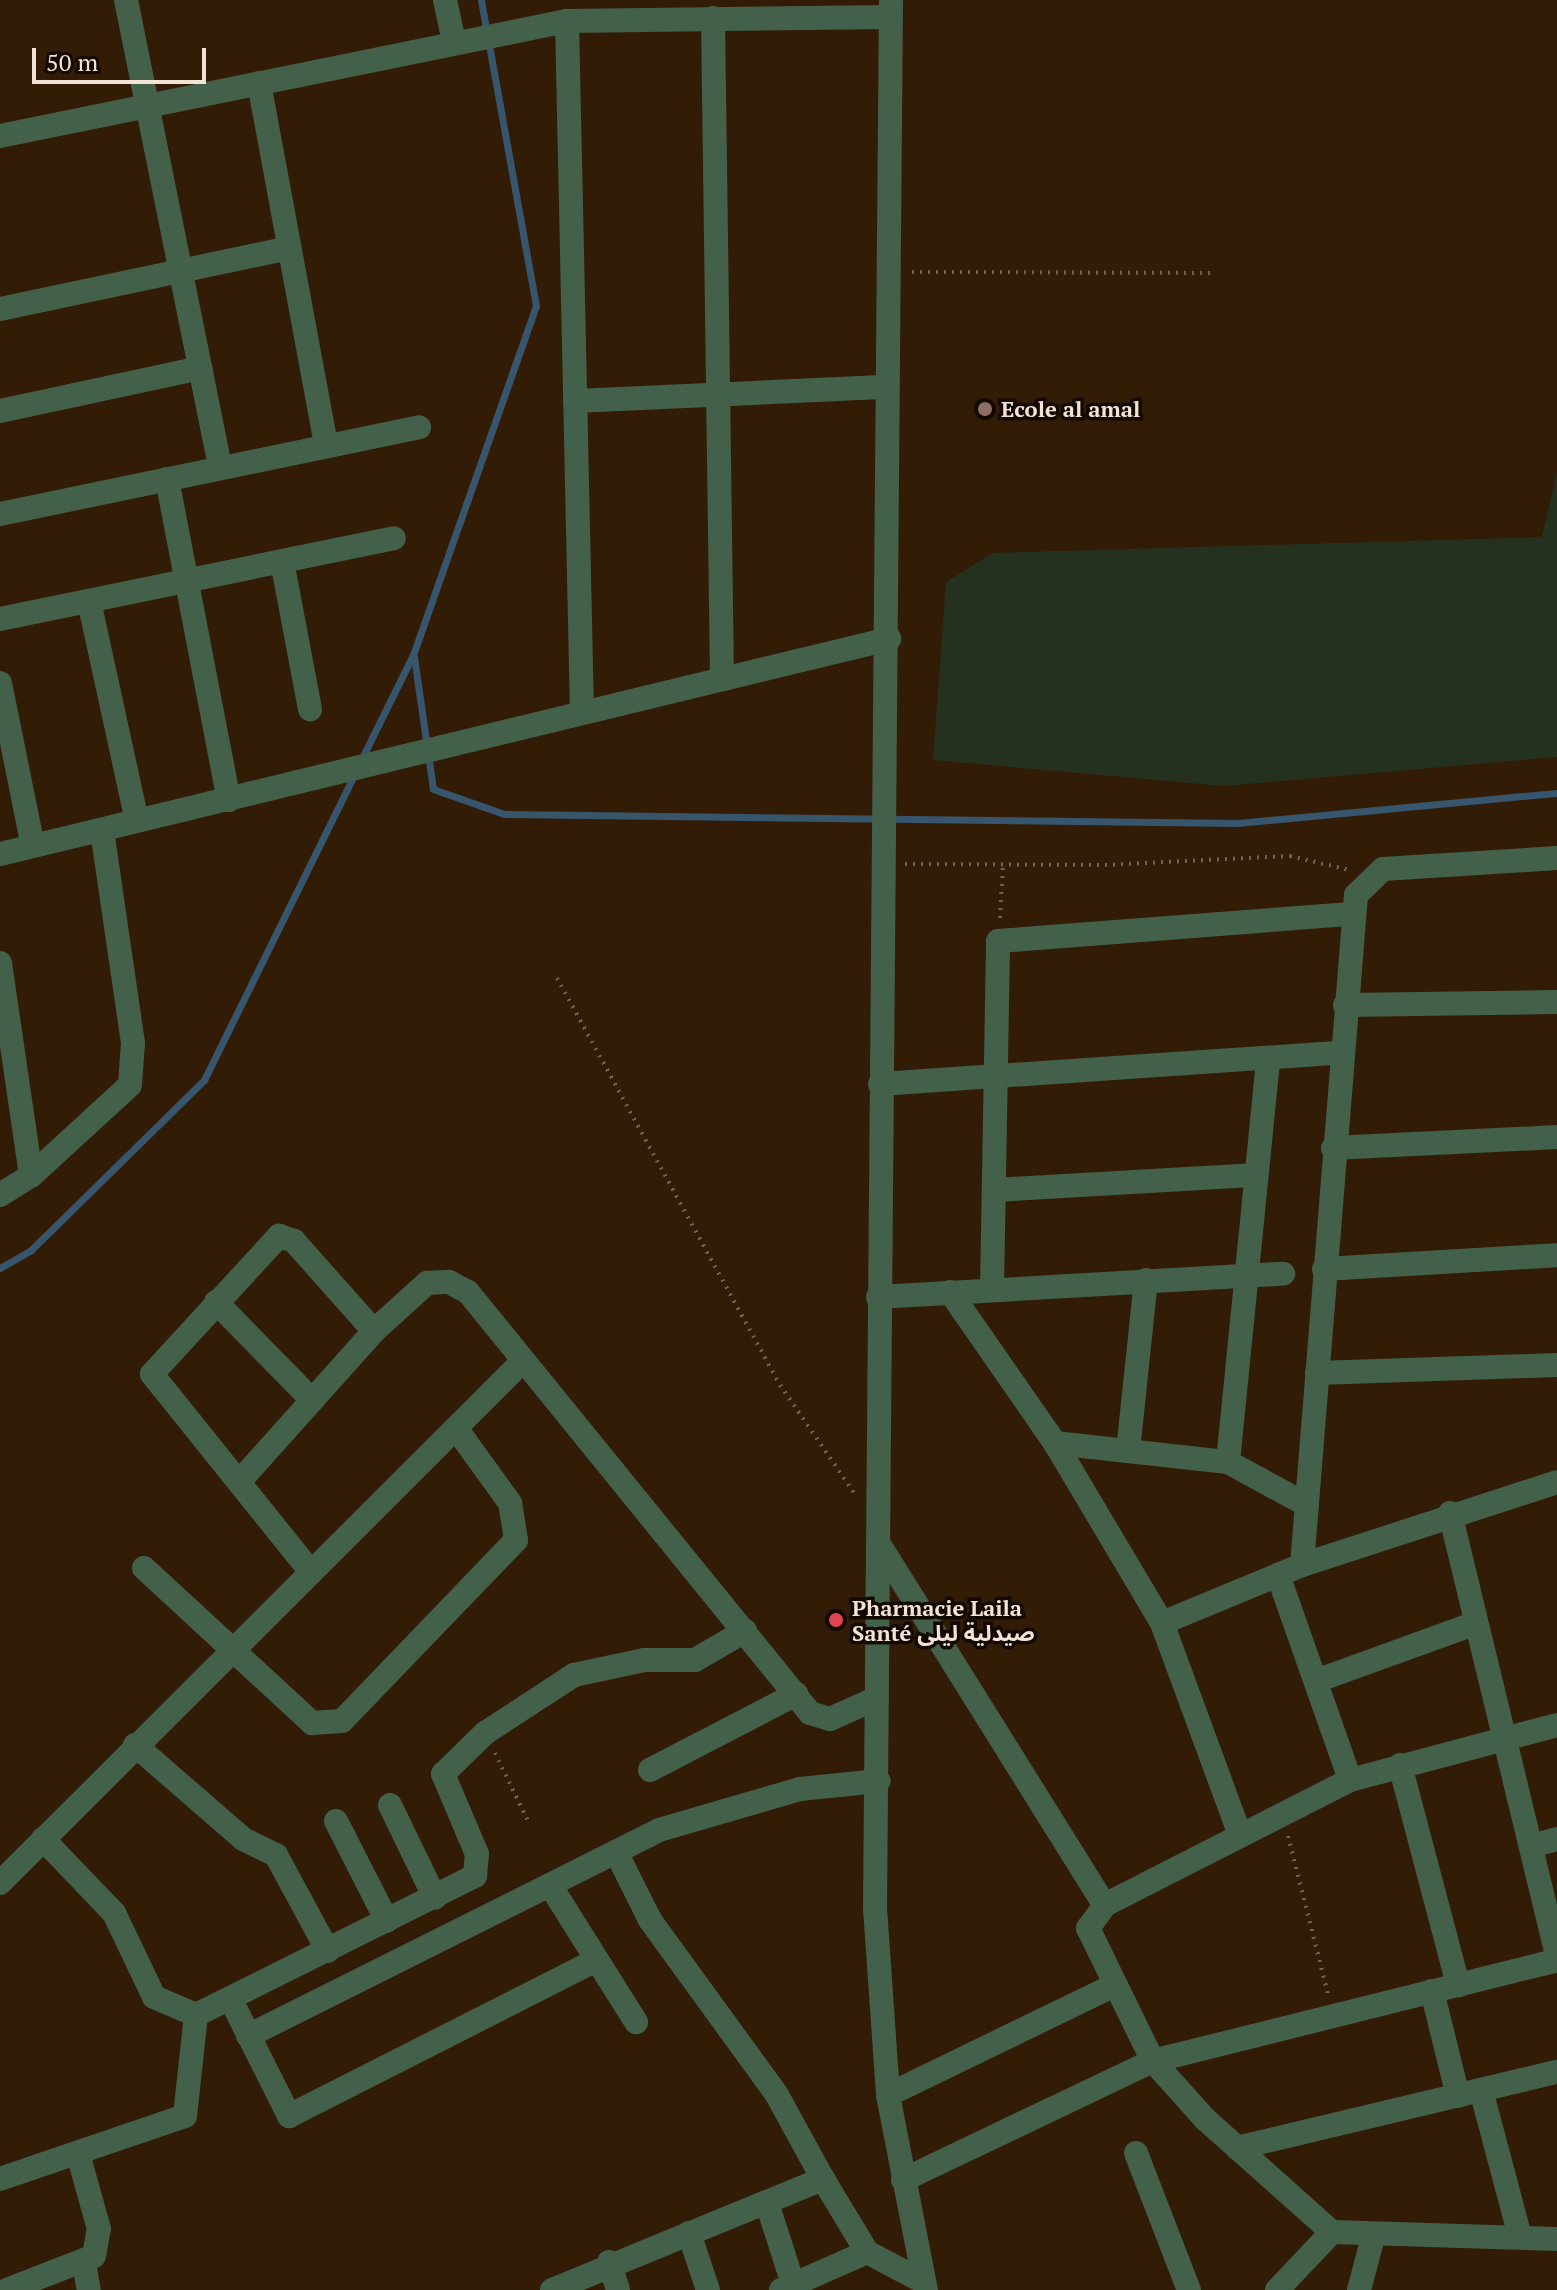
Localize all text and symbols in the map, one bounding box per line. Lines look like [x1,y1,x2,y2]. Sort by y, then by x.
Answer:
scale bar [36,32,210,82]
text: 50 m [46,46,98,78]
place label: Ecole al amal [1001,396,1140,422]
marker: Ecole al amal [976,400,994,418]
place label: Pharmacie Laila Santé صيدلية ليلى [852,1594,1035,1646]
marker: Pharmacie Laila Santé صيدلية ليلى [827,1611,845,1629]

